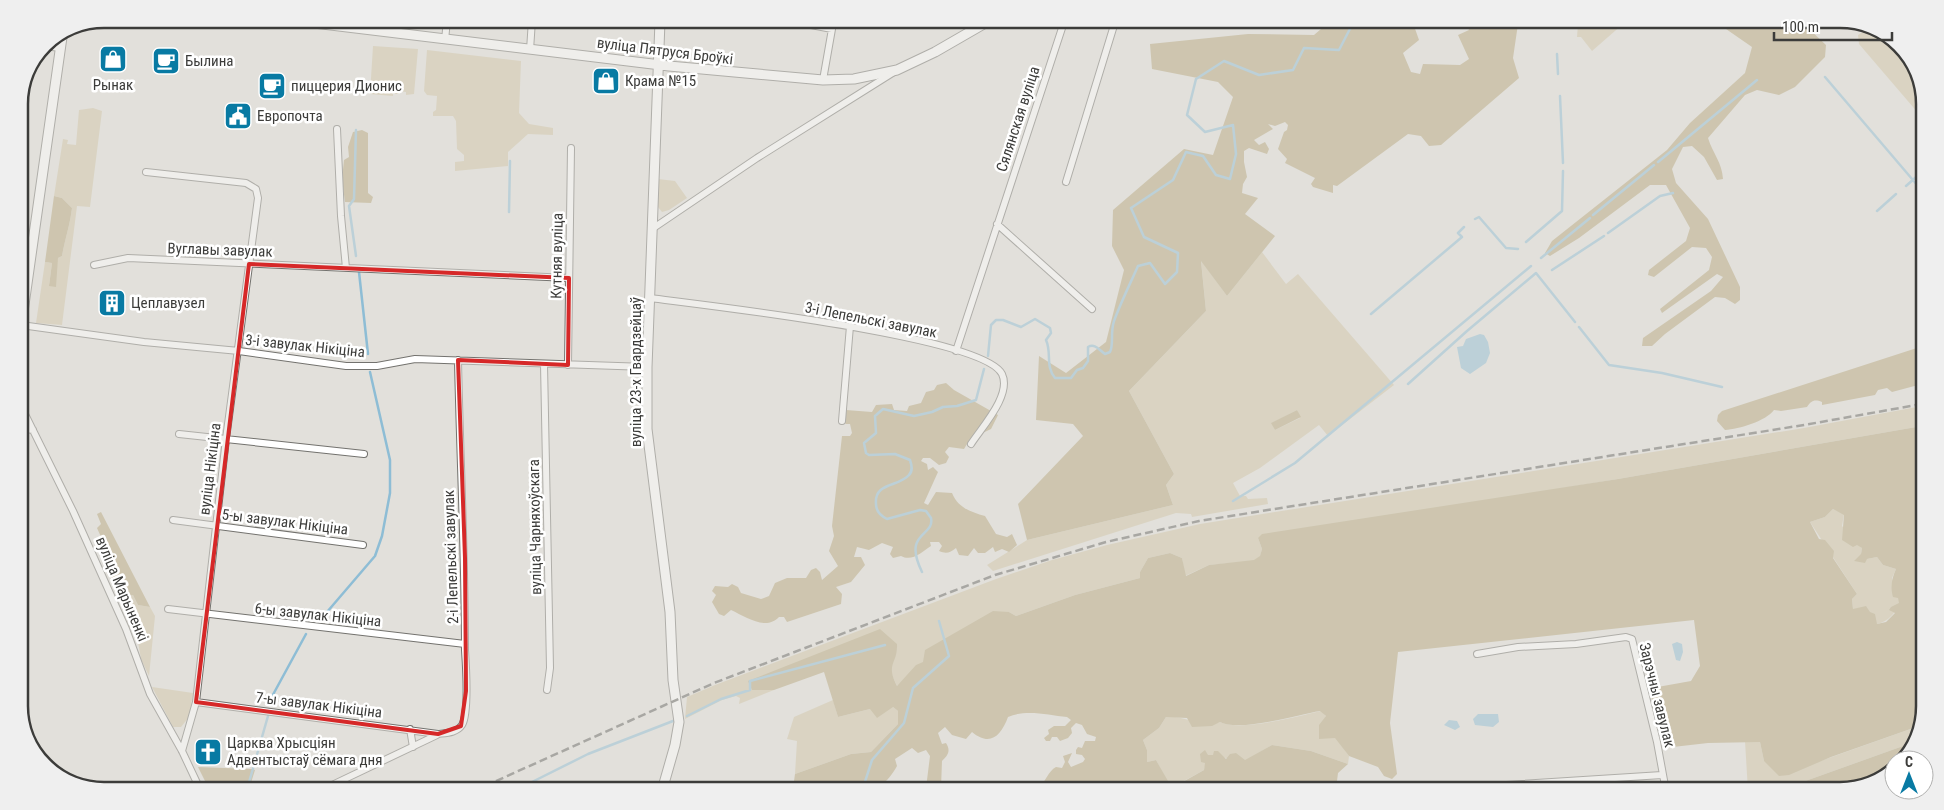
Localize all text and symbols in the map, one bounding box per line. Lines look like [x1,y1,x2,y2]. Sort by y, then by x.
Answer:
scale bar [1774,10,1892,42]
text: 100 m [1782,18,1819,36]
street label: вуліца Пятруся Броўкі [596,34,734,68]
shop icon: Рынак [98,44,128,74]
cafe icon: Былина [151,46,181,76]
place label: Былина [185,52,234,70]
street label: Сялянская вуліца [992,64,1044,174]
shop icon: Крама №15 [591,66,621,96]
cafe icon: пиццерия Дионис [257,71,287,101]
place label: Крама №15 [625,72,696,90]
place label: Рынак [93,76,133,94]
place label: пиццерия Дионис [291,77,402,95]
public building icon: Европочта [223,101,253,131]
place label: Европочта [257,107,323,125]
street label: Кутняя вуліца [547,213,567,299]
street label: Вуглавы завулак [167,239,273,261]
building icon: Цеплавузел [97,288,127,318]
place label: Цеплавузел [131,294,205,312]
street label: вуліца 23-х Гвардзейцаў [627,297,645,447]
street label: 3-і Лепельскі завулак [803,298,939,342]
street label: 3-і завулак Нікіціна [244,331,366,361]
street label: вуліца Нікіціна [195,422,225,516]
street label: вуліца Чарняхоўскага [525,459,545,595]
street label: 2-і Лепельскі завулак [440,490,462,624]
street label: 5-ы завулак Нікіціна [221,505,349,539]
street label: вуліца Марыненкі [92,534,152,644]
street label: 6-ы завулак Нікіціна [254,599,382,631]
street label: Зарэчны завулак [1635,641,1679,749]
street label: 7-ы завулак Нікіціна [255,688,383,722]
place label: Царква Хрысціян Адвентыстаў сёмага дня [227,734,382,769]
church icon: Царква Хрысціян Адвентыстаў сёмага дня [193,737,223,767]
north arrow [1884,750,1934,800]
text: С [1905,754,1913,770]

